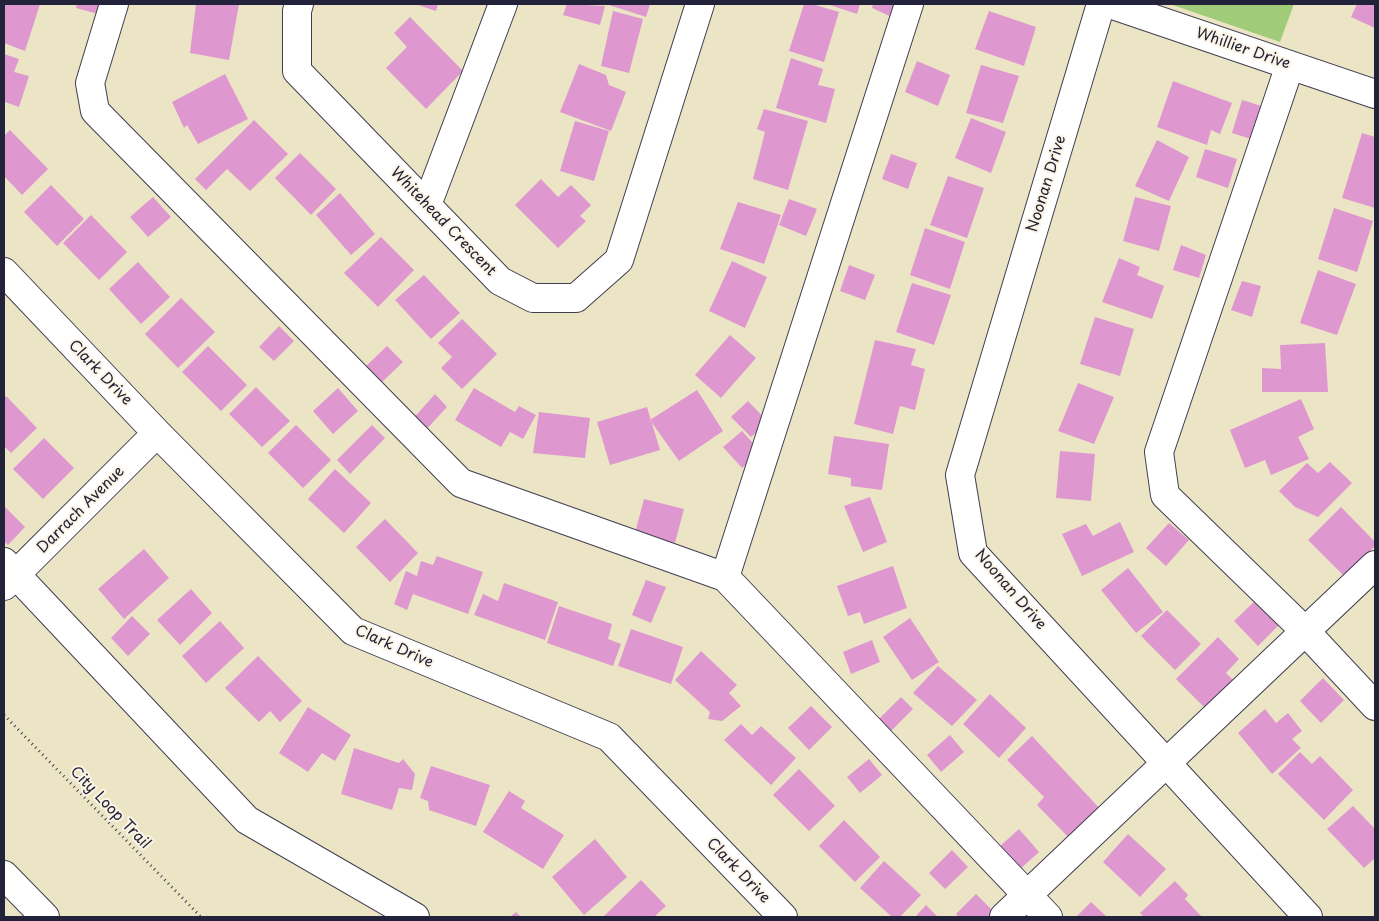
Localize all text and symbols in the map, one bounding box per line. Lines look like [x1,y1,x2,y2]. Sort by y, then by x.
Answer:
street label: Whillier Drive [1193,24,1293,74]
street label: Noonan Drive [1024,133,1070,235]
street label: Whitehead Crescent [386,164,500,280]
street label: Clark Drive [64,337,136,409]
street label: Darrach Avenue [34,463,128,557]
street label: Noonan Drive [970,546,1050,634]
street label: Clark Drive [352,622,436,672]
street label: City Loop Trail [66,763,154,853]
street label: Clark Drive [702,835,774,907]

